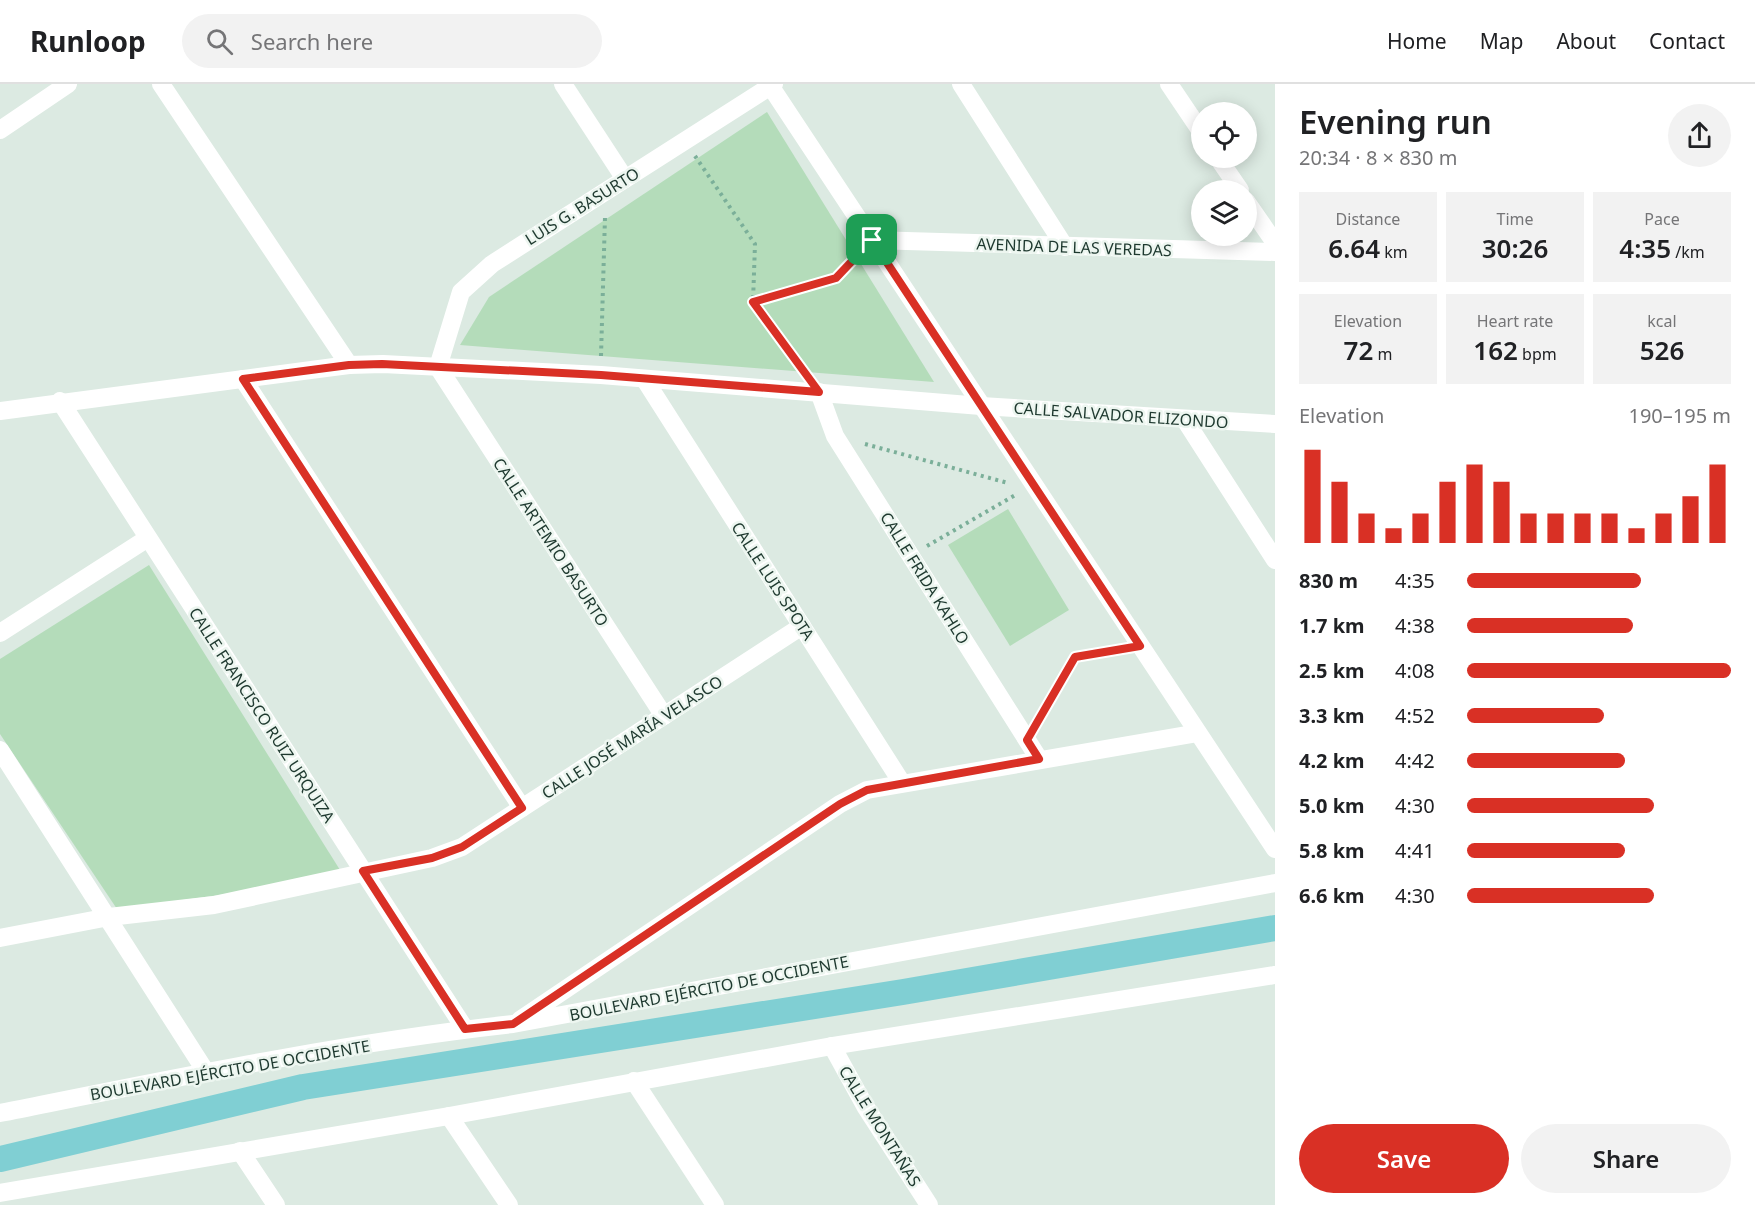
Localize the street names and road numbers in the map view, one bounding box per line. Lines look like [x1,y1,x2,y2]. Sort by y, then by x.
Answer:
street label: LUIS G. BASURTO [521,162,643,250]
street label: AVENIDA DE LAS VEREDAS [976,233,1172,261]
street label: CALLE SALVADOR ELIZONDO [1013,397,1229,433]
street label: CALLE ARTEMIO BASURTO [488,453,614,631]
street label: CALLE FRIDA KAHLO [875,508,975,648]
street label: CALLE LUIS SPOTA [726,518,820,645]
street label: CALLE FRANCISCO RUIZ URQUIZA [184,603,340,828]
street label: CALLE JOSÉ MARÍA VELASCO [537,670,727,804]
street label: BOULEVARD EJÉRCITO DE OCCIDENTE [568,950,850,1026]
street label: BOULEVARD EJÉRCITO DE OCCIDENTE [88,1035,372,1105]
street label: CALLE MONTAÑAS [834,1061,926,1191]

